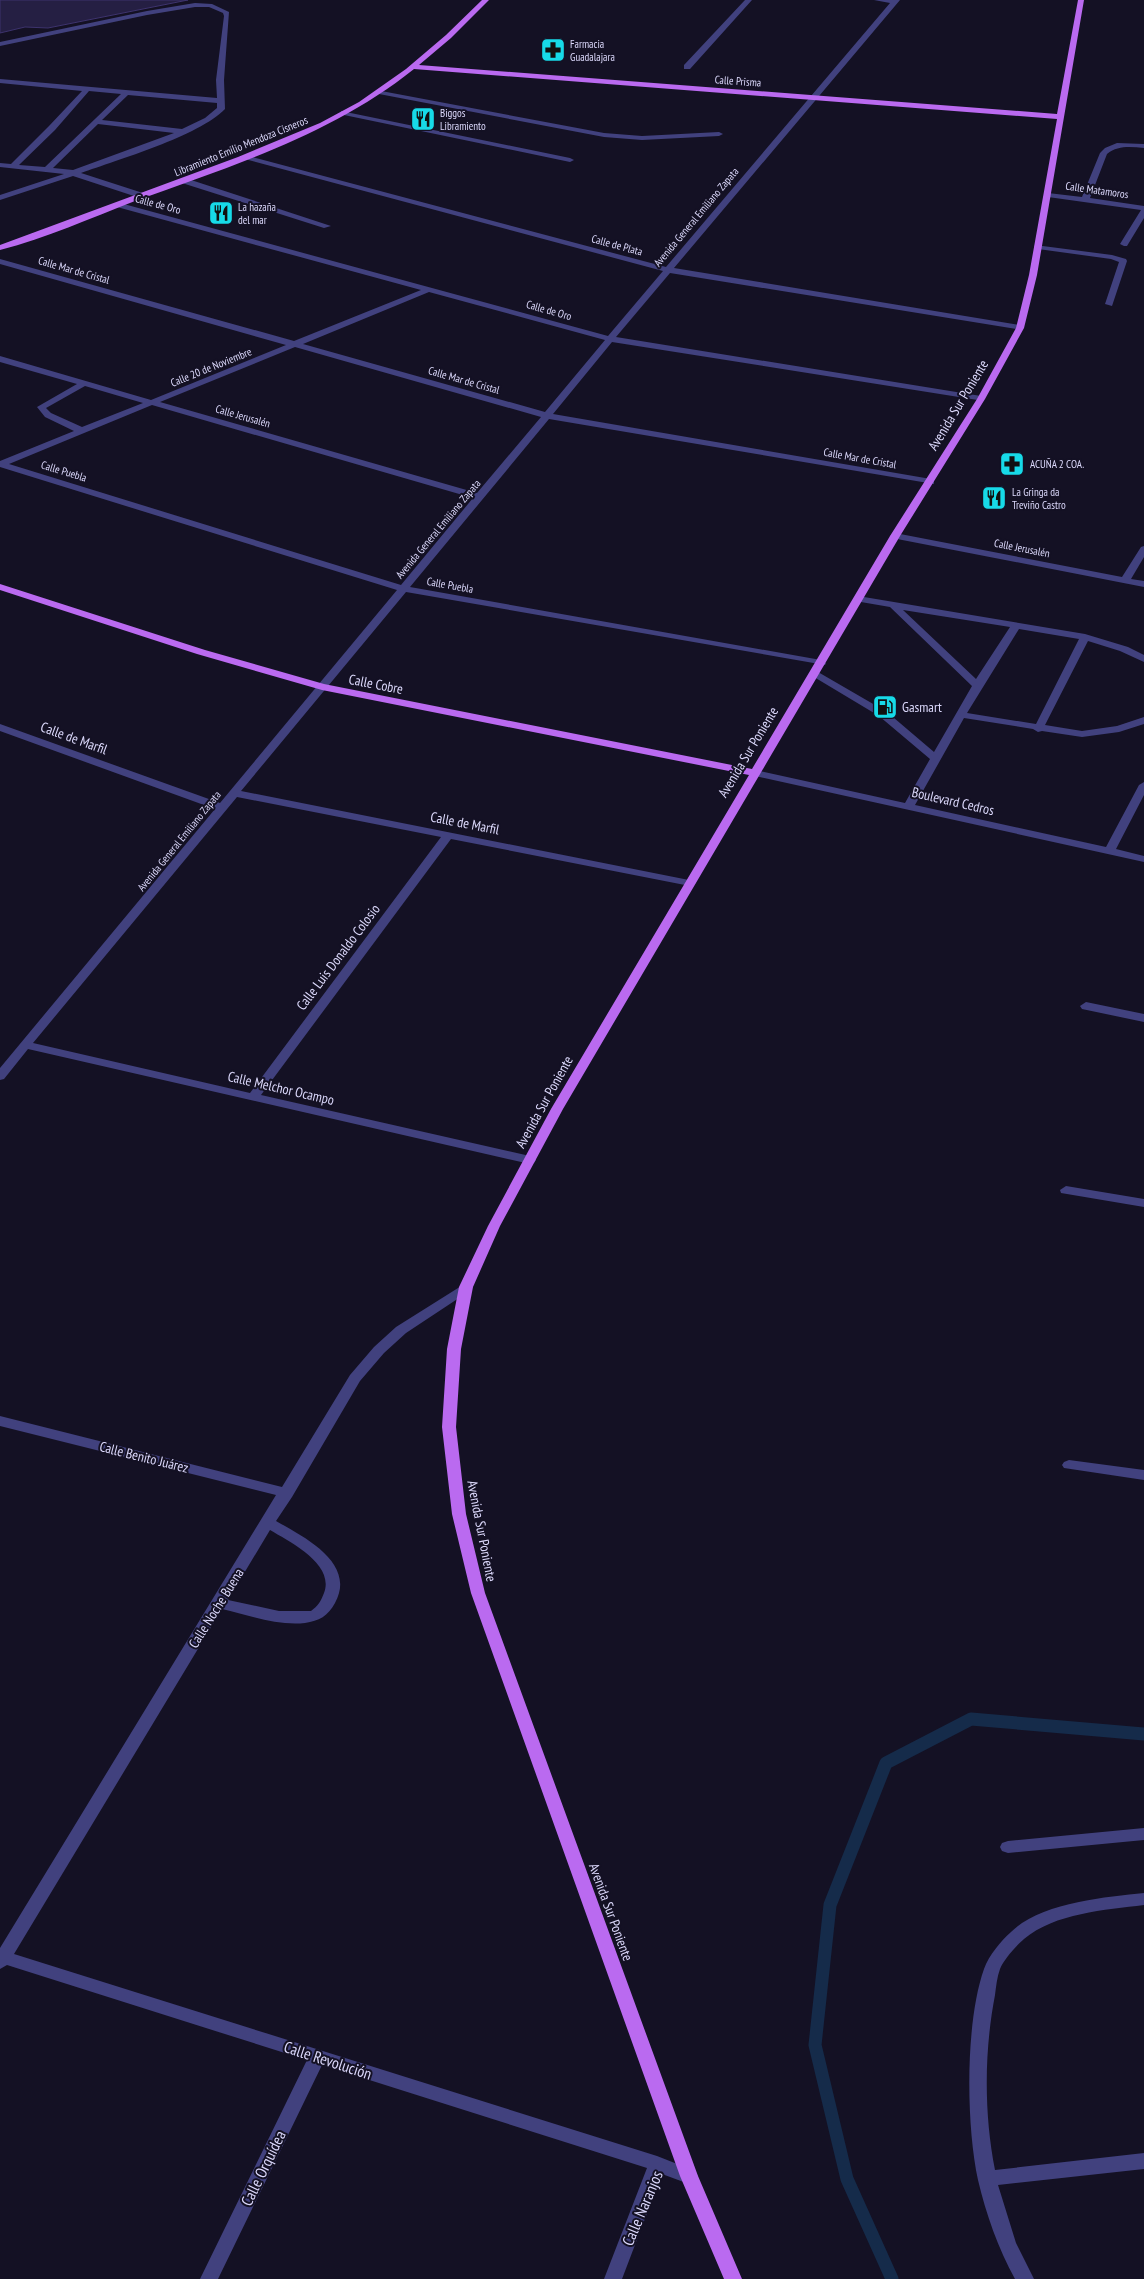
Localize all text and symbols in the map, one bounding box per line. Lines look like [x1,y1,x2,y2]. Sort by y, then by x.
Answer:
pharmacy icon: Farmacia Guadalajara [540,37,566,63]
place label: Farmacia Guadalajara [570,37,615,64]
street label: Calle Prisma [714,72,762,90]
restaurant icon: Biggos Libramiento [410,106,436,132]
place label: Biggos Libramiento [440,106,486,133]
street label: Libramiento Emilio Mendoza Cisneros [172,113,310,179]
street label: Avenida General Emiliano Zapata [650,165,742,269]
street label: Calle Matamoros [1065,179,1130,201]
street label: Calle de Oro [134,191,183,217]
restaurant icon: La hazaña del mar [208,200,234,226]
place label: La hazaña del mar [238,200,276,227]
street label: Calle de Plata [590,231,644,259]
street label: Calle Mar de Cristal [37,253,112,287]
street label: Calle de Oro [525,297,574,323]
street label: Calle 20 de Noviembre [168,344,254,390]
street label: Avenida Sur Poniente [924,356,992,454]
street label: Calle Mar de Cristal [427,363,502,397]
street label: Calle Jerusalén [214,402,272,431]
street label: Calle Mar de Cristal [822,445,898,471]
pharmacy icon: ACUÑA 2 COA. [999,451,1025,477]
street label: Calle Puebla [39,457,89,485]
place label: ACUÑA 2 COA. [1030,457,1084,471]
street label: Avenida General Emiliano Zapata [392,477,484,581]
restaurant icon: La Gringa da Treviño Castro [981,485,1007,511]
place label: La Gringa da Treviño Castro [1012,485,1066,512]
street label: Calle Jerusalén [993,536,1051,560]
street label: Calle Puebla [426,574,474,596]
street label: Calle Cobre [347,670,405,698]
fuel station icon: Gasmart [872,694,898,720]
place label: Gasmart [902,698,942,716]
street label: Avenida Sur Poniente [714,703,782,801]
street label: Calle de Marfil [38,718,110,759]
street label: Boulevard Cedros [910,783,996,819]
street label: Avenida General Emiliano Zapata [134,788,224,894]
street label: Calle de Marfil [429,808,502,839]
street label: Calle Luis Donaldo Colosio [292,900,384,1014]
street label: Avenida Sur Poniente [511,1053,577,1151]
street label: Calle Melchor Ocampo [226,1067,336,1109]
street label: Calle Benito Juárez [98,1437,190,1477]
street label: Avenida Sur Poniente [463,1479,501,1583]
street label: Calle Noche Buena [184,1565,248,1651]
street label: Avenida Sur Poniente [585,1861,637,1964]
street label: Calle Revolución [282,2036,374,2084]
street label: Calle Orquídea [236,2127,290,2209]
street label: Calle Naranjos [617,2167,667,2249]

